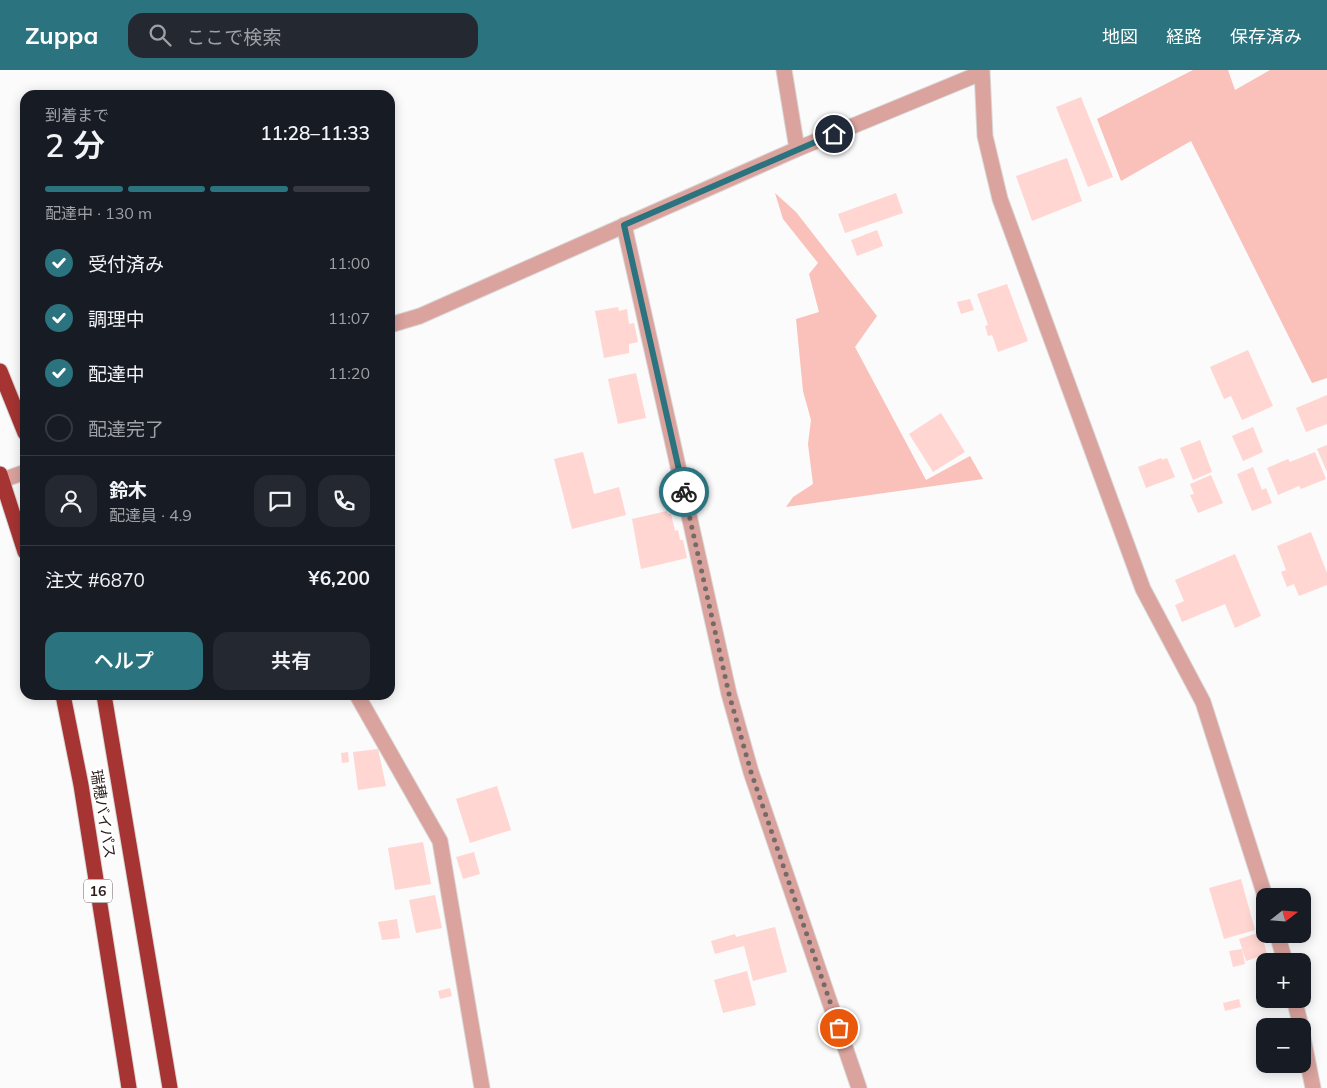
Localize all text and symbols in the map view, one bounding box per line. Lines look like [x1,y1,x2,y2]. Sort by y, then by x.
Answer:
search box [128,13,478,58]
text: Zuppa [25,20,98,50]
icon: search [146,21,174,49]
text: ここで検索 [186,25,281,49]
text: 地図 [1102,25,1138,48]
text: 経路 [1166,25,1202,48]
text: 保存済み [1230,25,1302,48]
text: 到着まで [45,105,109,125]
pin [813,113,855,155]
icon: home [820,120,848,148]
text: 11:28–11:33 [260,121,370,145]
text: 2 分 [45,125,105,165]
text: 配達中 · 130 m [45,203,152,223]
icon: check [45,249,73,277]
text: 受付済み [88,252,164,276]
text: 11:00 [328,253,370,273]
icon: check [45,304,73,332]
text: 調理中 [88,307,145,331]
text: 11:07 [328,308,370,328]
icon: check [45,359,73,387]
text: 配達中 [88,362,145,386]
text: 11:20 [328,363,370,383]
text: 配達完了 [88,417,164,441]
courier [659,467,709,517]
button: person [45,475,97,527]
button: chat [254,475,306,527]
button: phone [318,475,370,527]
text: 鈴木 [109,478,147,502]
icon: bike [670,478,698,506]
text: 配達員 · 4.9 [109,505,192,525]
text: ¥6,200 [308,566,370,590]
text: 注文 #6870 [45,568,145,592]
button: ヘルプ [45,632,203,690]
button: 共有 [213,632,370,690]
street label: 瑞穂バイパス [87,768,120,860]
road number: 16 [84,879,112,902]
north arrow [1256,888,1311,942]
map controls [1256,888,1311,1073]
button: + [1256,953,1311,1008]
pin [818,1007,860,1049]
icon: bag [825,1014,853,1042]
button: − [1256,1018,1311,1073]

